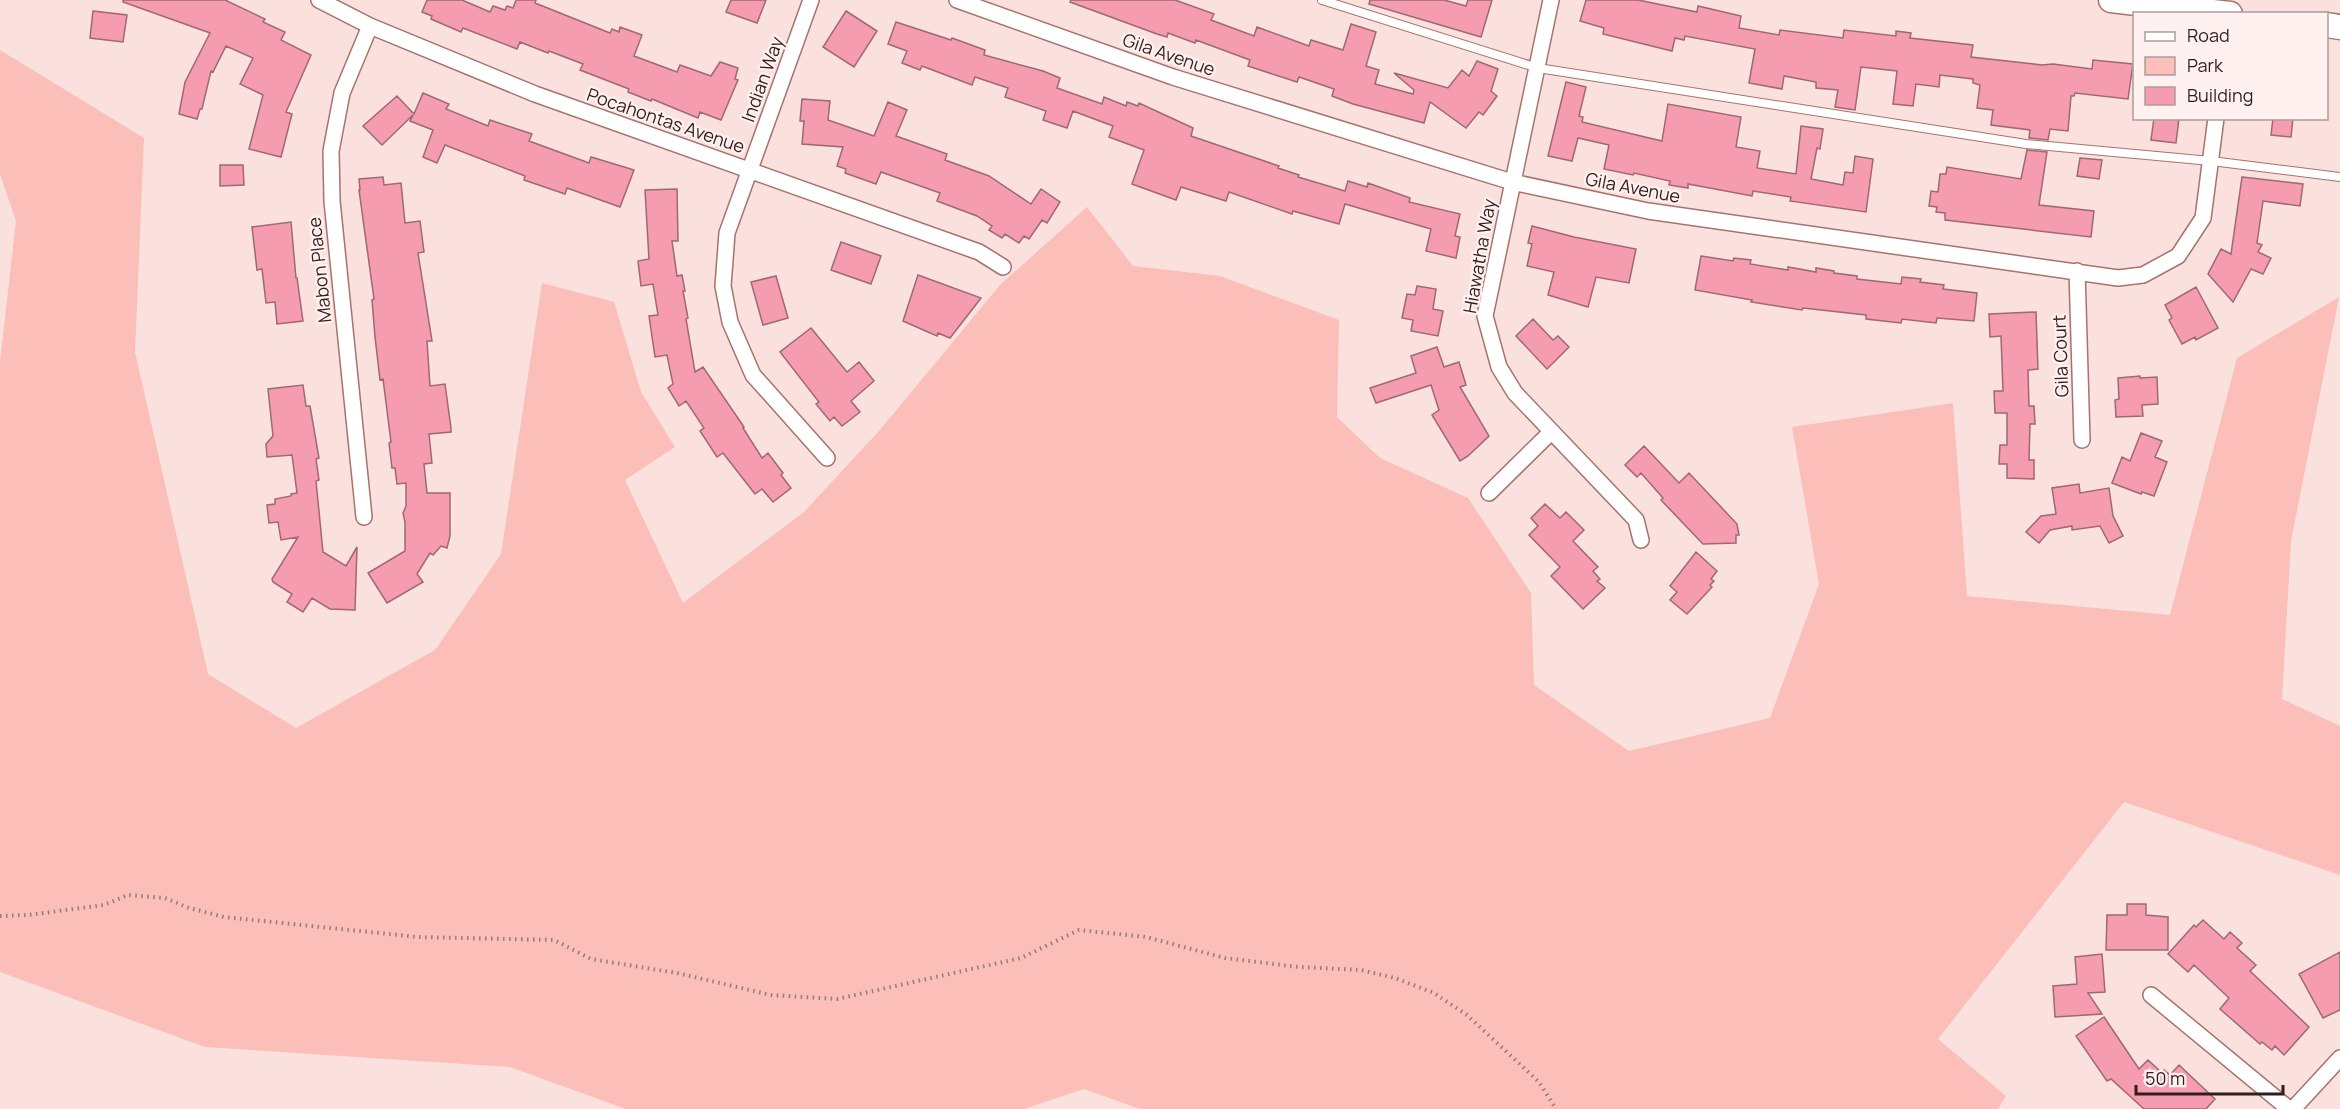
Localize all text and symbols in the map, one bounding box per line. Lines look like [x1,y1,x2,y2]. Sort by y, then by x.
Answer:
legend [2133,12,2328,120]
text: Road [2187,23,2230,47]
street label: Gila Avenue [1120,27,1218,81]
street label: Indian Way [736,33,789,125]
text: Park [2187,53,2224,77]
street label: Pocahontas Avenue [584,82,748,158]
text: Building [2187,83,2253,107]
street label: Gila Avenue [1583,166,1683,208]
street label: Hiawatha Way [1457,196,1501,315]
street label: Mabon Place [302,216,336,324]
street label: Gila Court [2047,314,2073,398]
scale bar [2136,1058,2283,1096]
text: 50 m [2145,1066,2185,1090]

